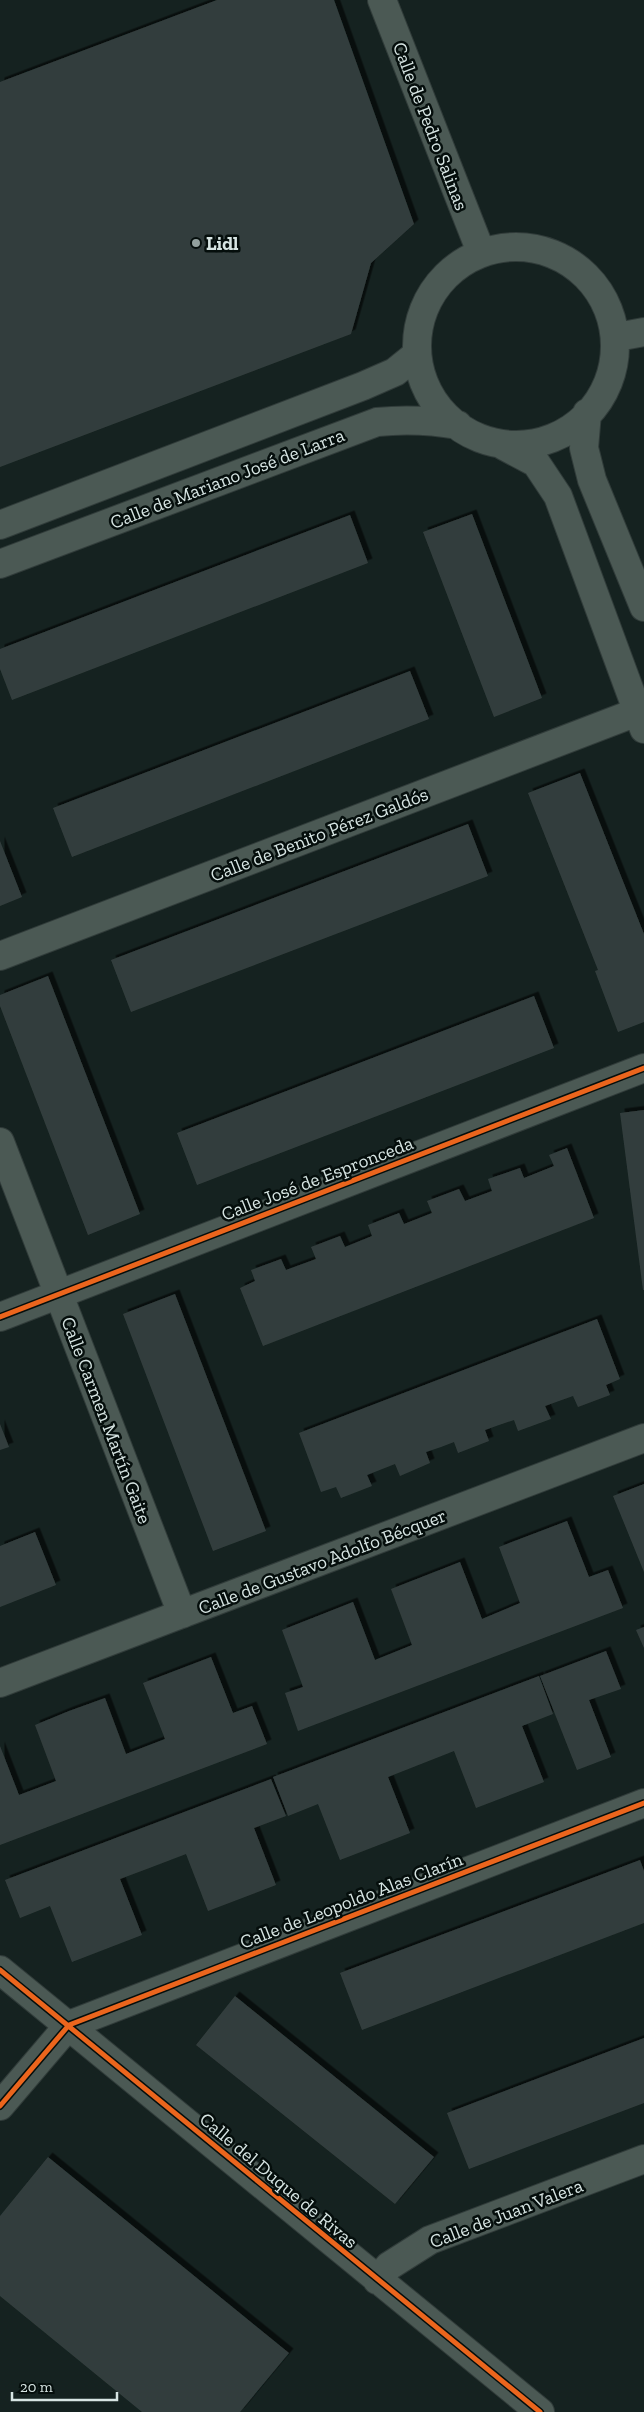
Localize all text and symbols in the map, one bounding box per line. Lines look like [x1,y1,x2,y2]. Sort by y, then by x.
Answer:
street label: Calle de Pedro Salinas [388,39,473,214]
place label: Lidl [206,232,239,255]
marker: Lidl [190,237,202,249]
street label: Calle de Mariano José de Larra [107,423,348,534]
street label: Calle de Benito Pérez Galdós [207,782,431,887]
street label: Calle José de Espronceda [218,1131,416,1226]
street label: Calle Carmen Martín Gaite [56,1314,157,1527]
street label: Calle de Gustavo Adolfo Bécquer [195,1504,449,1619]
street label: Calle de Leopoldo Alas Clarín [237,1847,466,1954]
street label: Calle del Duque de Rivas [195,2108,362,2253]
street label: Calle de Juan Valera [426,2174,586,2253]
scale bar [12,2370,118,2402]
text: 20 m [20,2378,53,2396]

